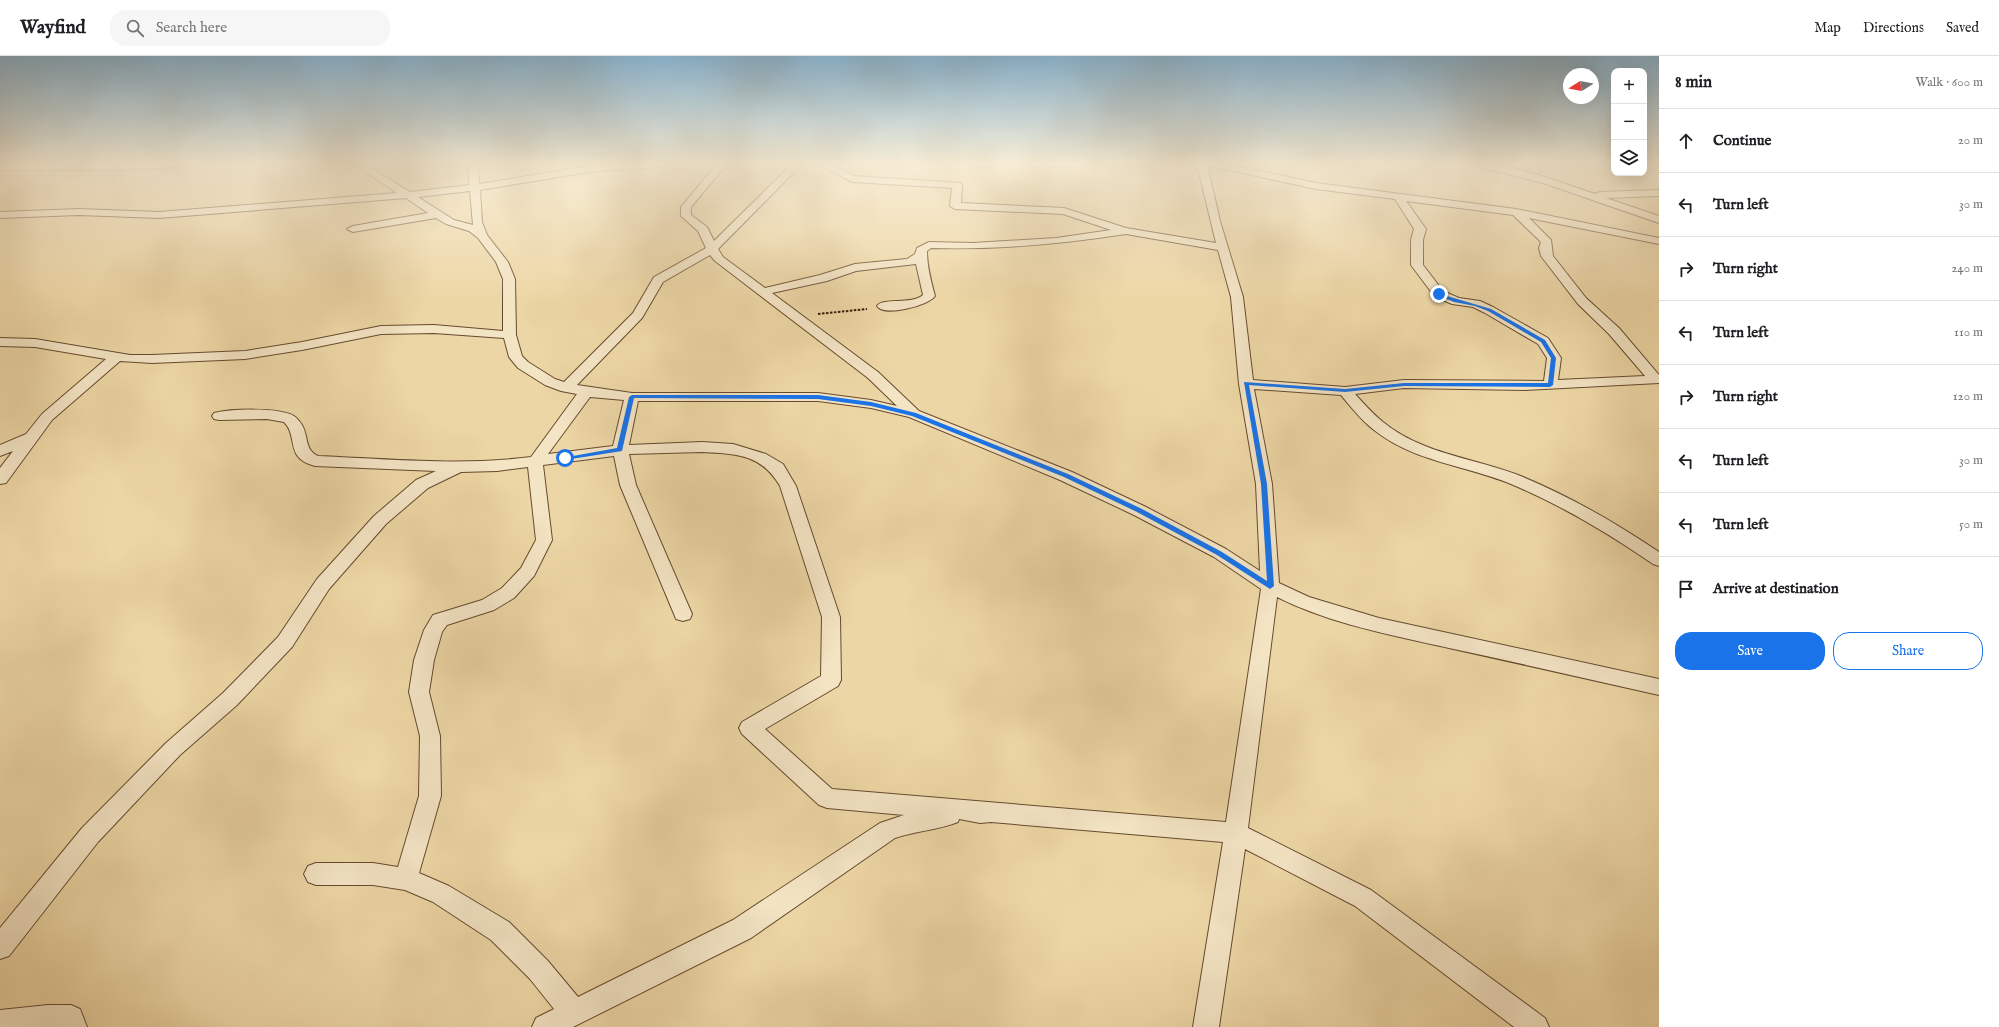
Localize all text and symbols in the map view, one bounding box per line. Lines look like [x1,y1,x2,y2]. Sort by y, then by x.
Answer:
search box [110,10,390,46]
text: Wayfind [20,16,86,40]
icon: search [124,17,146,39]
text: Search here [156,18,227,37]
text: Map [1814,19,1841,37]
text: Directions [1863,19,1924,37]
text: Saved [1946,19,1979,37]
north arrow [1563,68,1599,104]
map controls [1611,68,1647,176]
button: + [1611,68,1647,104]
text: 8 min [1675,72,1712,93]
text: Walk · 600 m [1916,74,1983,91]
button: − [1611,104,1647,140]
icon: ahead [1675,130,1697,152]
text: Continue [1713,131,1771,150]
text: 20 m [1958,132,1983,149]
button: layers [1611,140,1647,176]
icon: left [1675,194,1697,216]
text: Turn left [1713,195,1769,214]
text: 30 m [1959,196,1983,213]
icon: right [1675,258,1697,280]
text: Turn right [1713,259,1778,278]
text: 240 m [1951,260,1983,277]
route end [1430,285,1448,303]
icon: left [1675,322,1697,344]
text: Turn left [1713,323,1769,342]
text: 110 m [1954,324,1983,341]
icon: right [1675,386,1697,408]
text: Turn right [1713,387,1778,406]
text: 120 m [1953,388,1983,405]
route start [556,449,574,467]
icon: left [1675,450,1697,472]
text: Turn left [1713,451,1769,470]
text: 30 m [1959,452,1983,469]
icon: left [1675,514,1697,536]
text: Turn left [1713,515,1769,534]
text: 50 m [1959,516,1983,533]
icon: arrive [1675,578,1697,600]
text: Arrive at destination [1713,579,1839,598]
button: Save [1675,632,1825,670]
button: Share [1833,632,1983,670]

